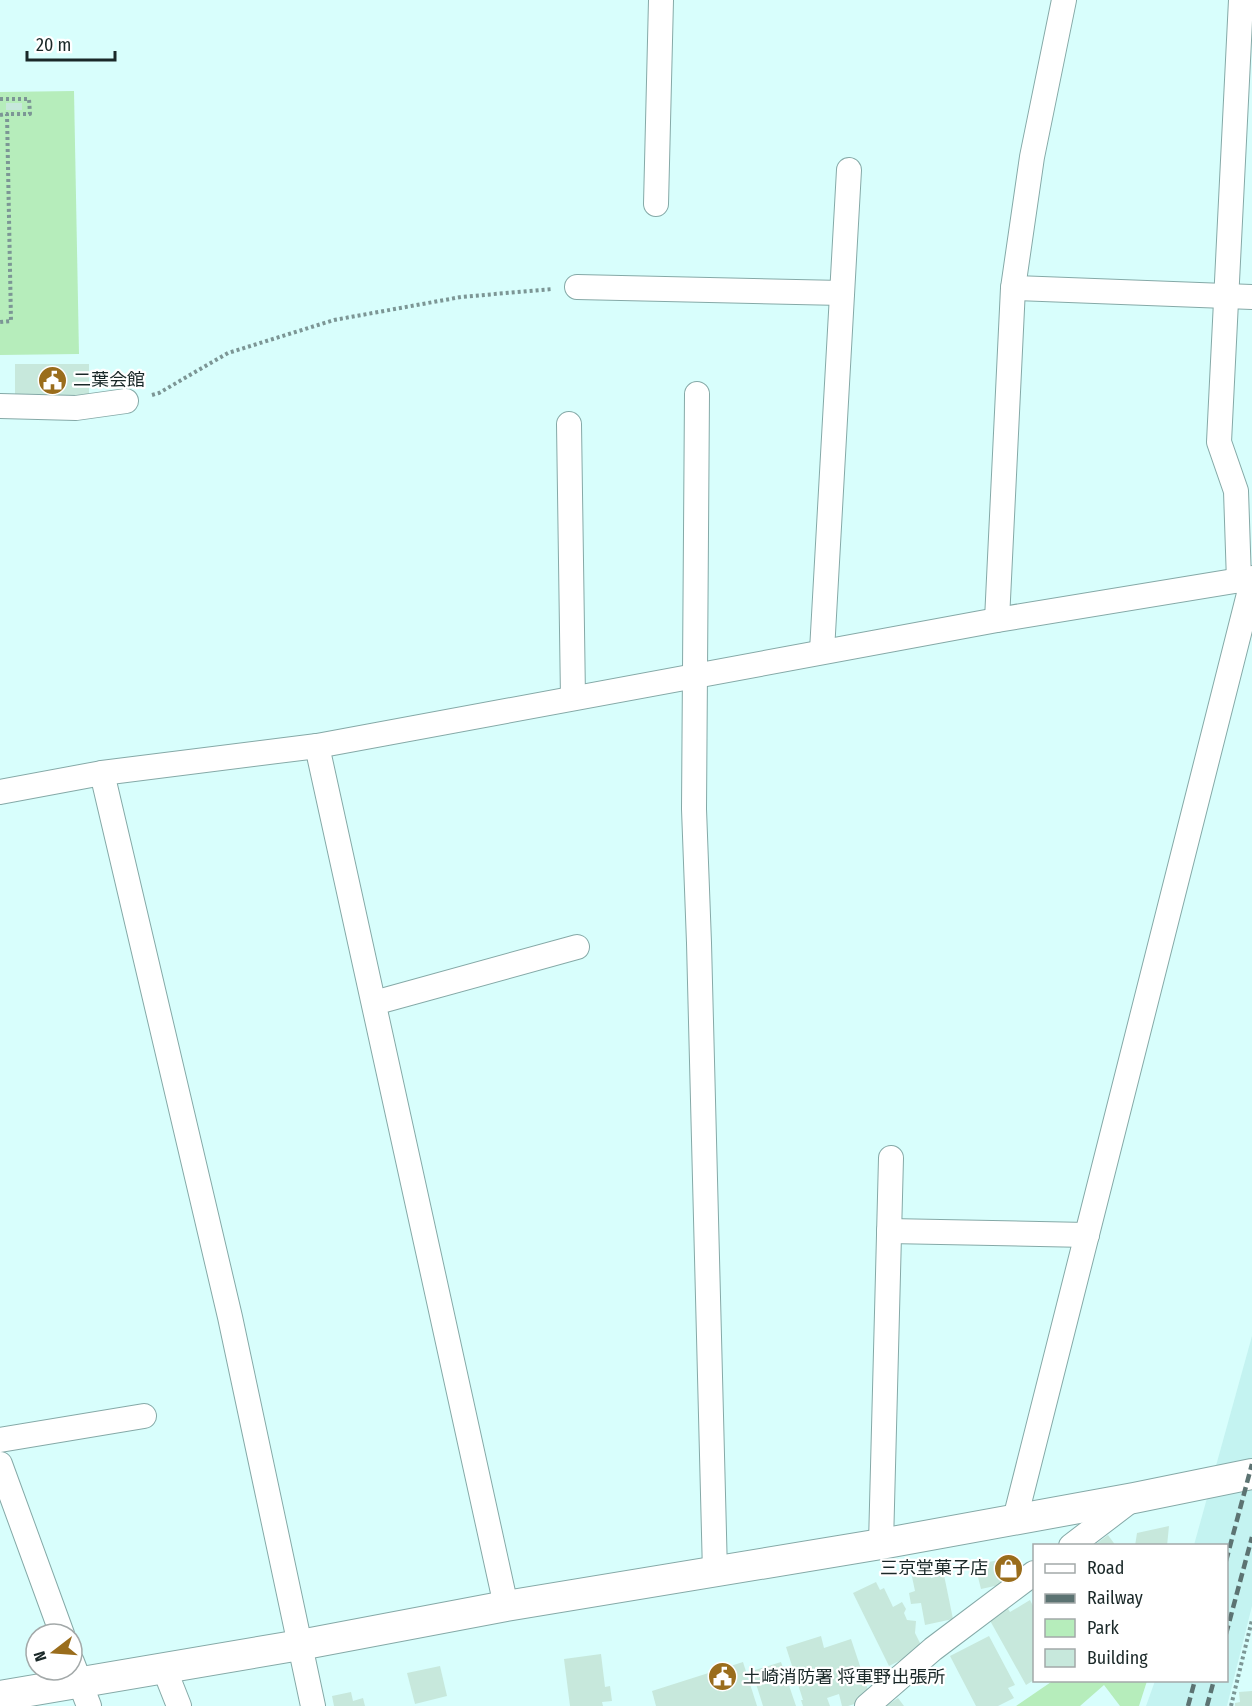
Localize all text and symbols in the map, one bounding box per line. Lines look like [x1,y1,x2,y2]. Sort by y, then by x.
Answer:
scale bar [27,24,116,62]
text: 20 m [36,34,71,56]
public building icon: 二葉会館 [36,364,68,396]
place label: 二葉会館 [73,369,145,391]
legend [1033,1544,1228,1682]
shop icon: 三京堂菓子店 [993,1552,1025,1584]
place label: 三京堂菓子店 [880,1557,988,1579]
text: Road [1087,1557,1124,1579]
text: Railway [1087,1587,1143,1609]
text: Park [1087,1617,1120,1639]
north arrow [24,1622,84,1682]
text: Building [1087,1647,1148,1669]
text: N [30,1649,51,1664]
public building icon: 土崎消防署 将軍野出張所 [706,1661,738,1693]
place label: 土崎消防署 将軍野出張所 [743,1666,945,1688]

